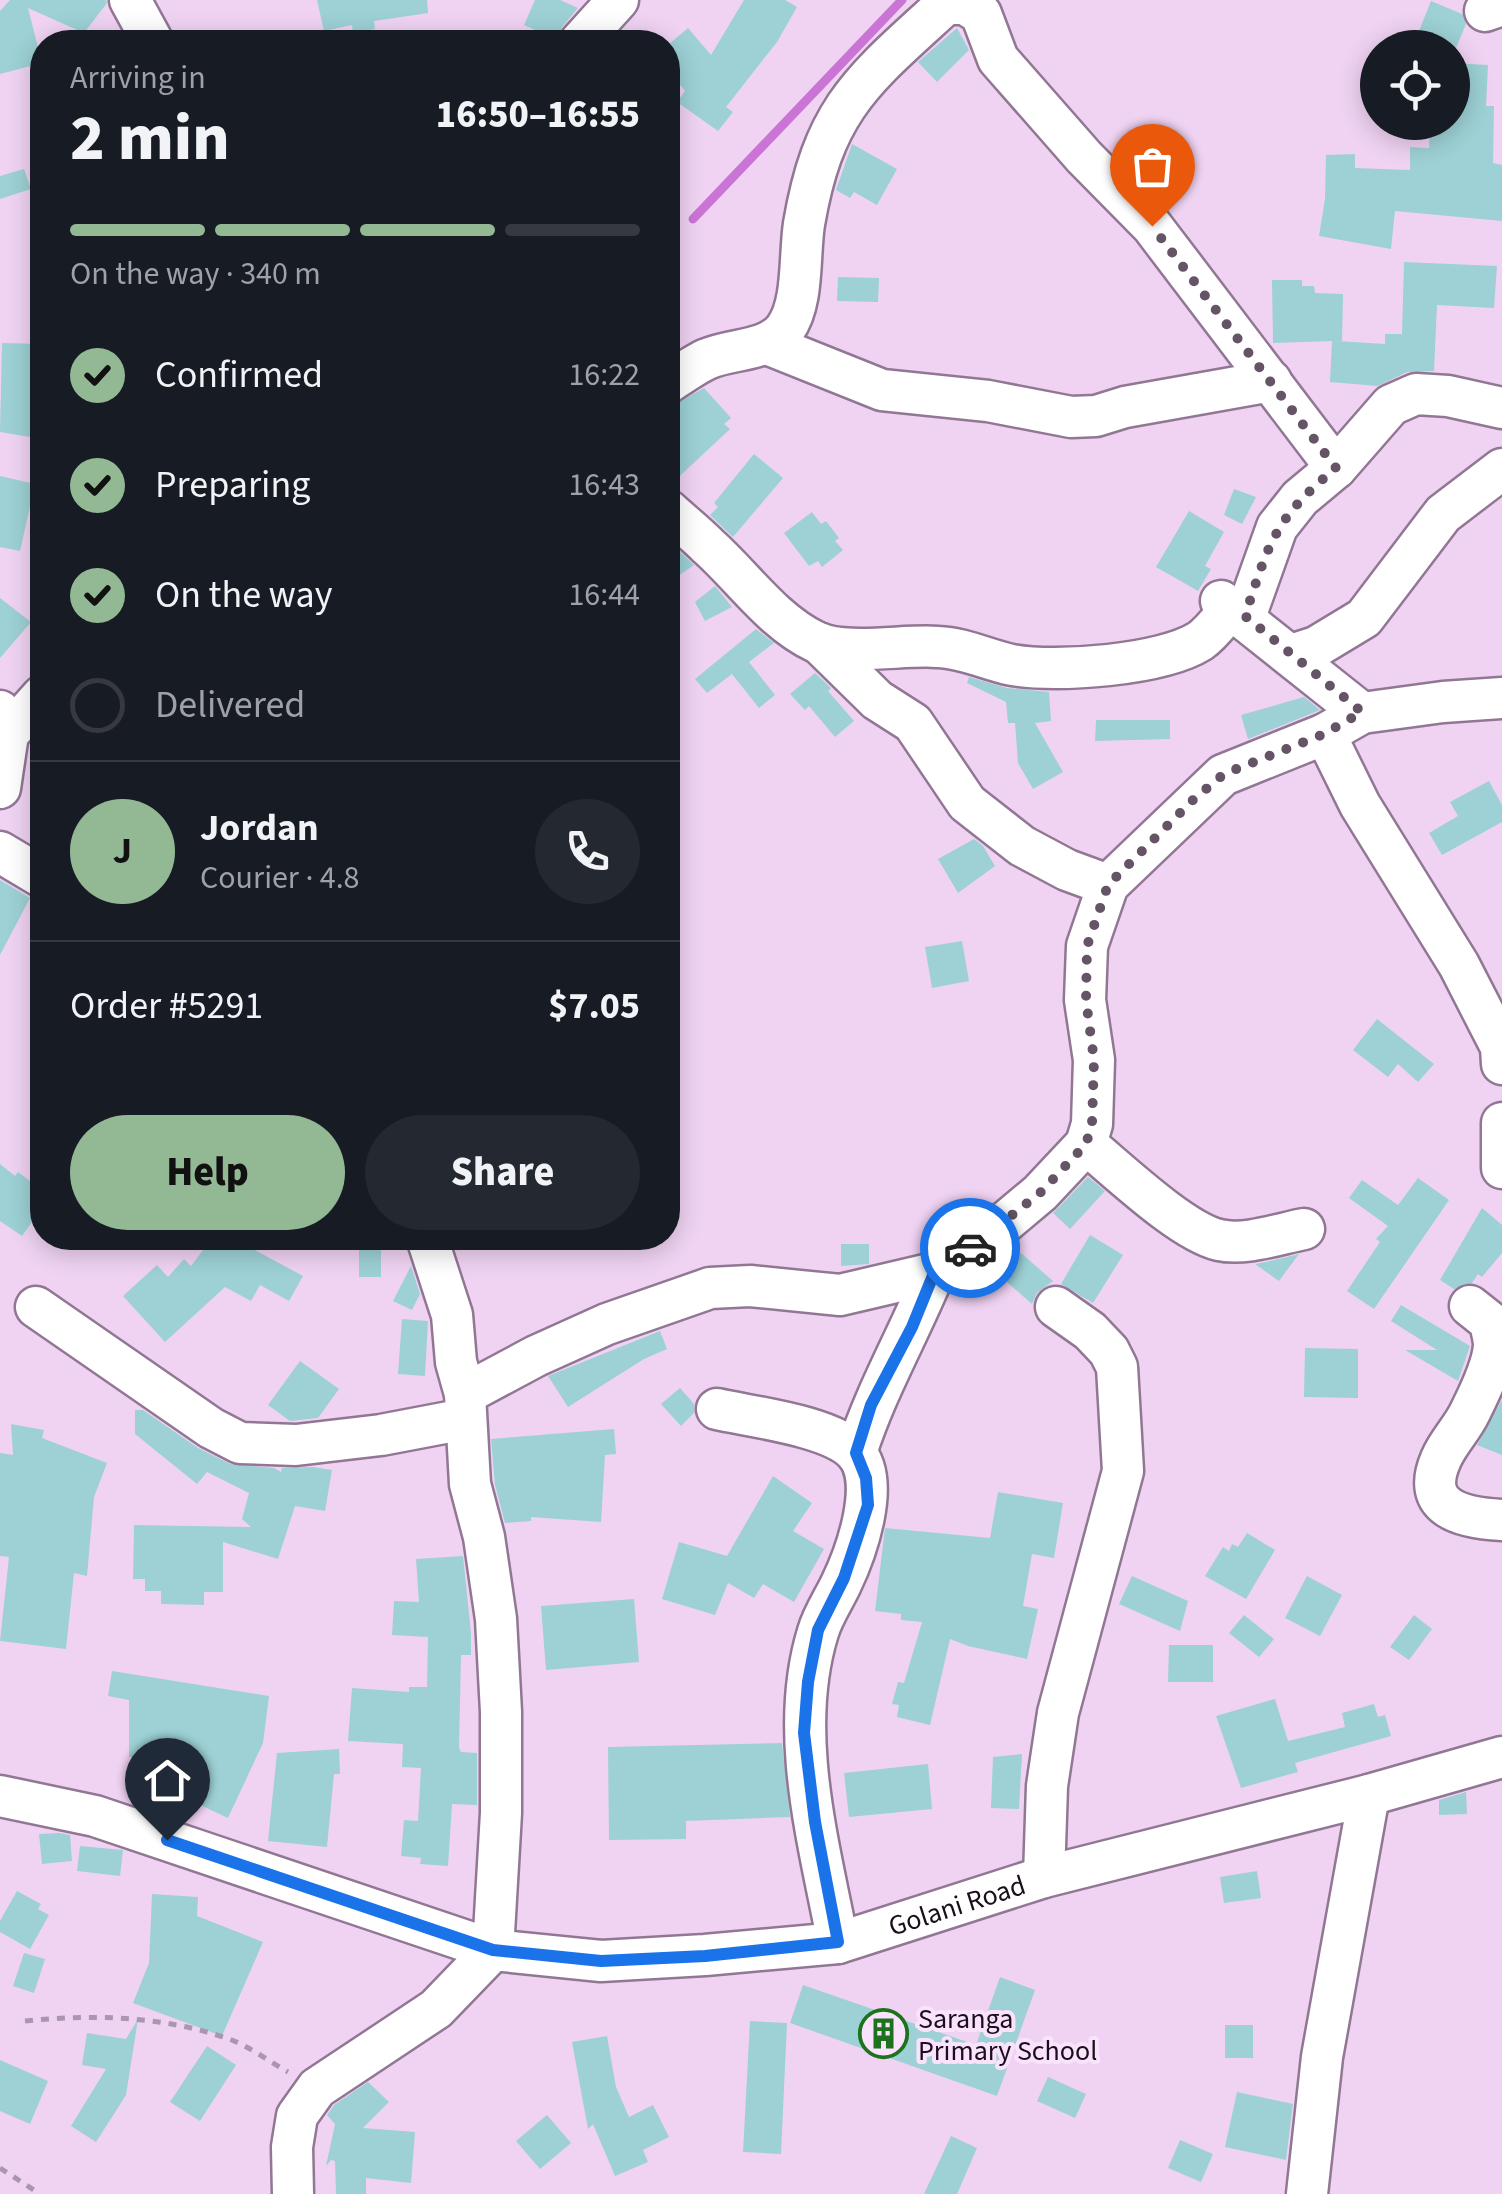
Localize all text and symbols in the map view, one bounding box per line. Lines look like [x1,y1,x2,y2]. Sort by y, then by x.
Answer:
map controls [1360,30,1470,140]
button: locate [1360,30,1470,140]
text: Arriving in [70,55,206,101]
text: 16:50–16:55 [436,88,640,142]
text: 2 min [70,92,230,185]
pin [1110,124,1195,227]
icon: bag [1125,139,1180,194]
text: On the way · 340 m [70,251,321,297]
icon: check [70,348,125,403]
text: Confirmed [155,348,323,402]
text: 16:22 [568,352,640,398]
icon: check [70,458,125,513]
text: Preparing [155,458,310,512]
text: 16:43 [568,462,640,508]
icon: check [70,568,125,623]
text: On the way [155,568,332,622]
text: 16:44 [568,572,640,618]
text: Delivered [155,678,305,732]
button: phone [535,799,640,904]
text: Jordan [200,801,319,855]
text: J [113,824,132,878]
text: Courier · 4.8 [200,855,360,901]
text: Order #5291 [70,979,263,1033]
text: $7.05 [548,979,640,1033]
button: Help [70,1115,345,1230]
button: Share [365,1115,640,1230]
courier [920,1198,1020,1298]
icon: car [943,1221,998,1276]
pin [125,1738,210,1841]
icon: home [140,1753,195,1808]
street label: Golani Road [883,1865,1031,1947]
place label: Saranga Primary School [918,1999,1097,2071]
building icon: Saranga Primary School [857,2008,909,2060]

